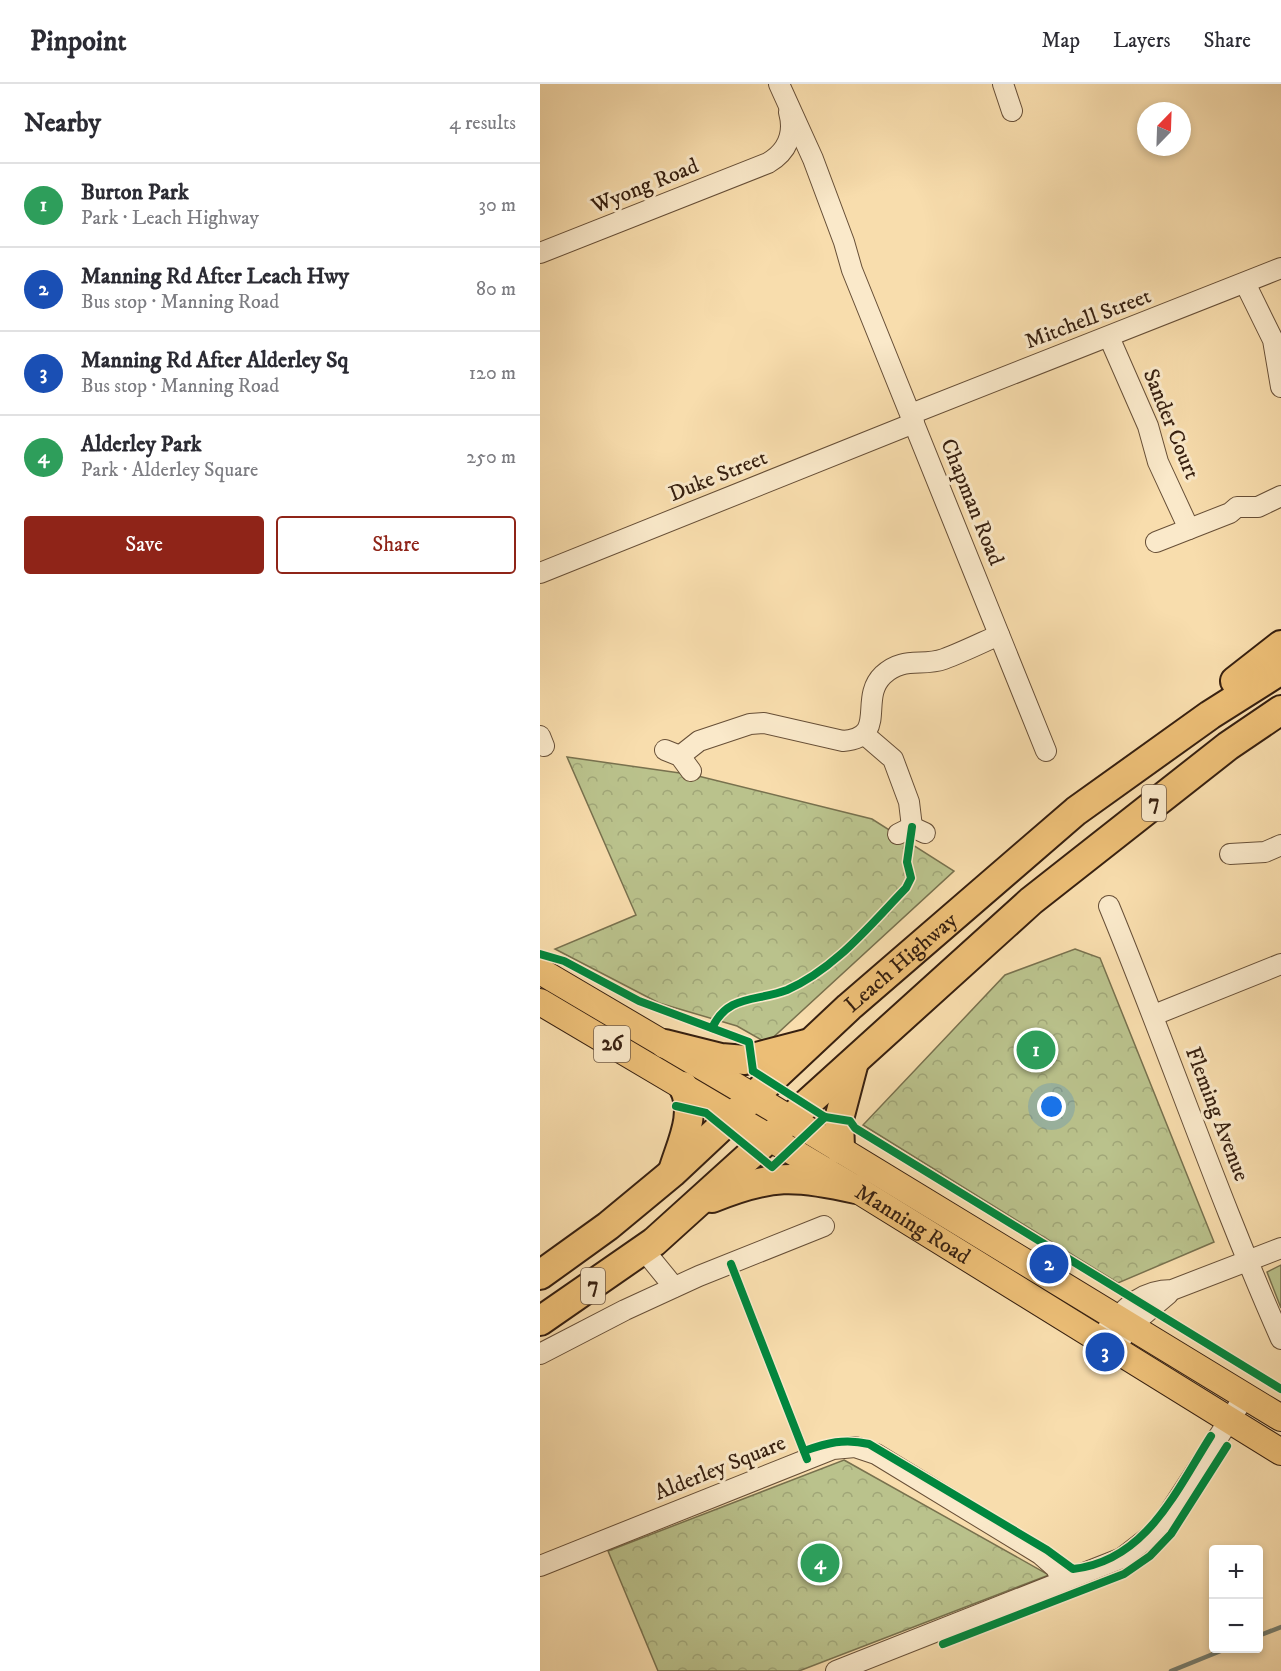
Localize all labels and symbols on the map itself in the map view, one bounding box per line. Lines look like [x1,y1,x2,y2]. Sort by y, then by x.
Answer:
north arrow [1137,102,1191,156]
street label: Wyong Road [587,152,703,220]
street label: Mitchell Street [1021,283,1155,355]
street label: Sander Court [1137,365,1205,483]
street label: Chapman Road [934,435,1010,569]
street label: Duke Street [665,444,771,508]
road number: 7 [1142,785,1166,821]
street label: Leach Highway [839,906,963,1018]
road number: 26 [594,1026,630,1062]
pin: 1 [1016,1028,1056,1072]
street label: Fleming Avenue [1179,1043,1255,1185]
your location [1037,1092,1066,1121]
street label: Manning Road [850,1178,975,1270]
pin: 2 [1030,1242,1068,1286]
road number: 7 [581,1268,605,1304]
pin: 3 [1086,1330,1124,1374]
street label: Alderley Square [650,1429,790,1507]
pin: 4 [800,1540,840,1586]

